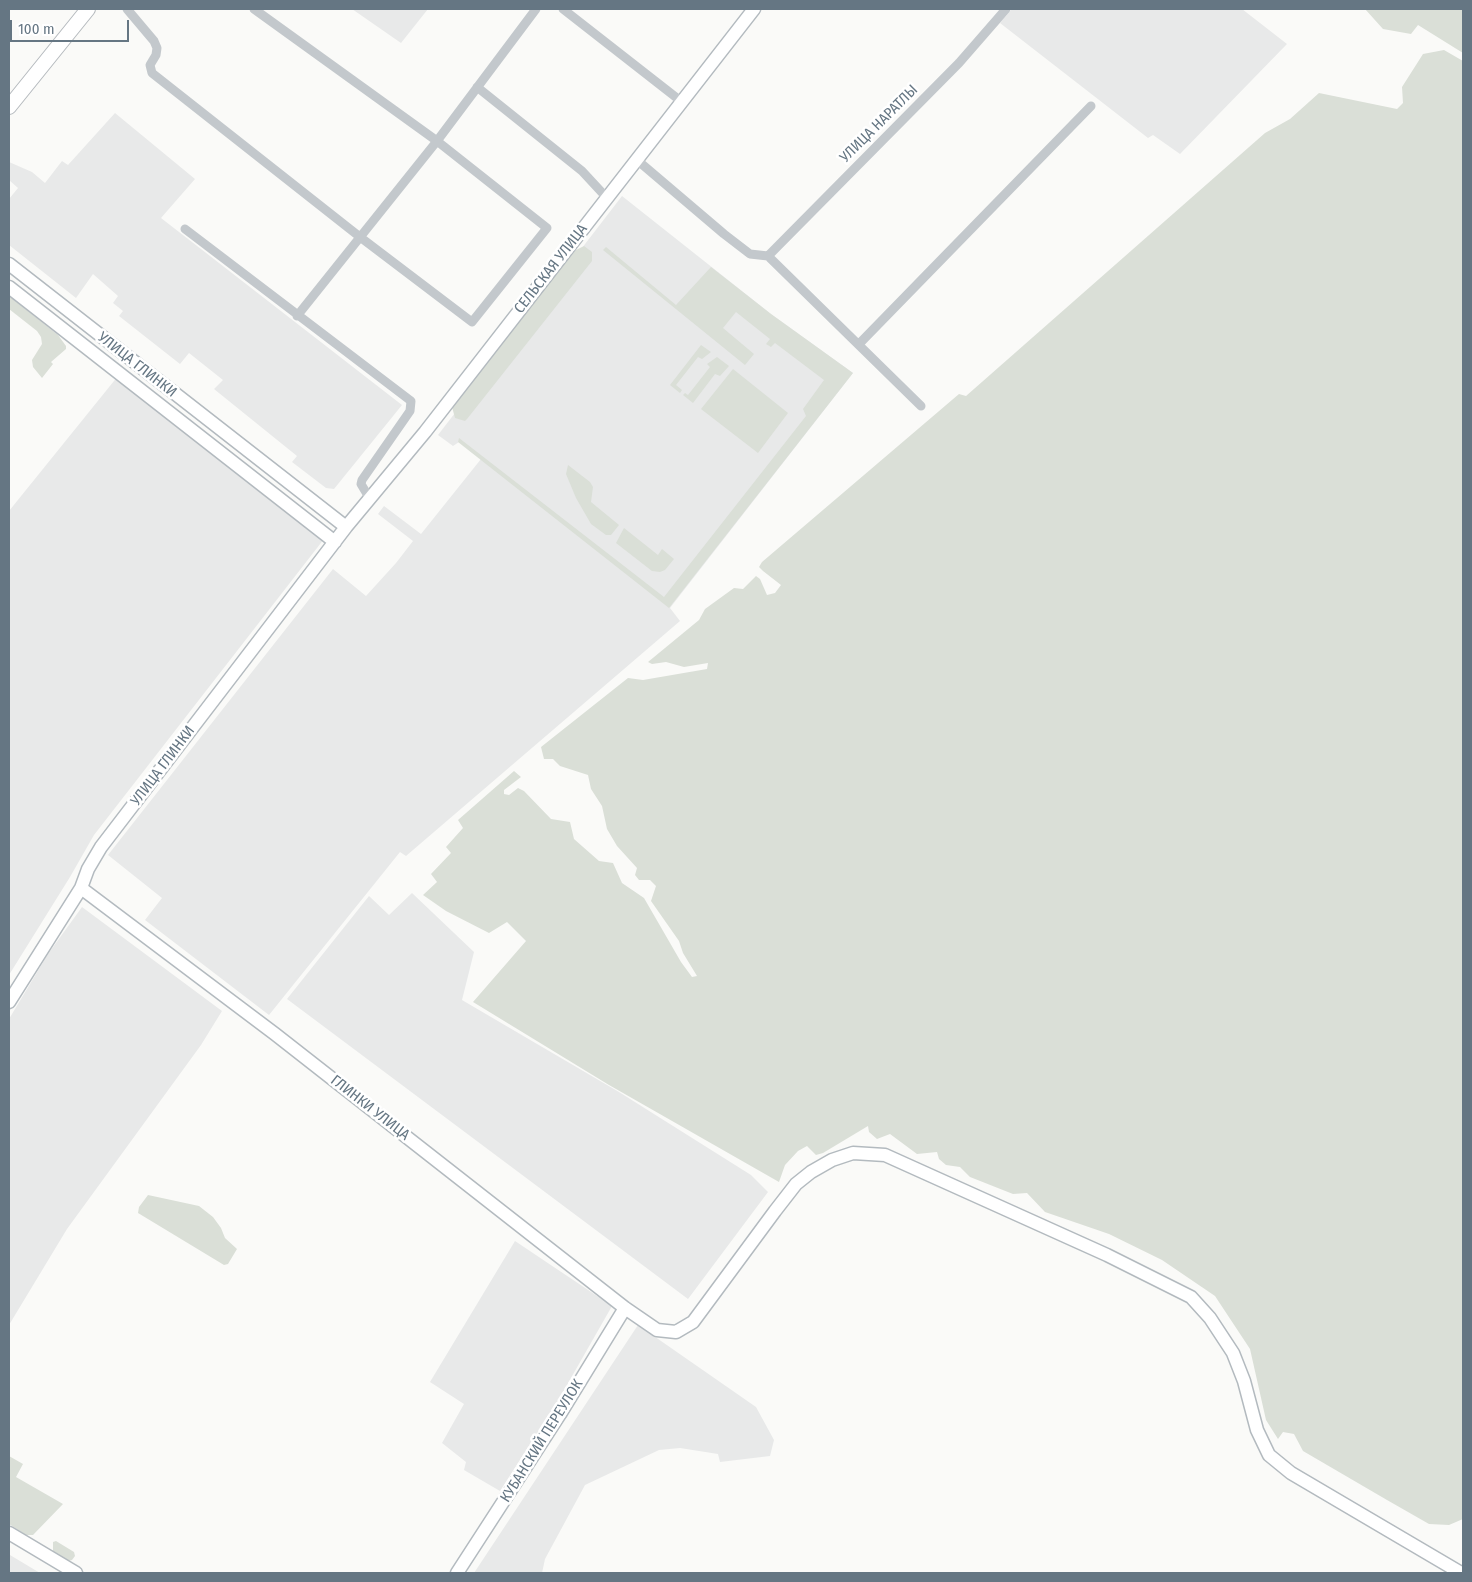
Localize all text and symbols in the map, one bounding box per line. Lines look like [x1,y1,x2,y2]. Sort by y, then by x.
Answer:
scale bar [12,10,131,42]
text: 100 m [18,20,55,38]
street label: УЛИЦА НАРАТЛЫ [836,81,922,167]
street label: СЕЛЬСКАЯ УЛИЦА [511,221,591,317]
street label: УЛИЦА ГЛИНКИ [94,329,180,401]
street label: УЛИЦА ГЛИНКИ [127,723,199,809]
street label: ГЛИНКИ УЛИЦА [327,1072,413,1144]
street label: КУБАНСКИЙ ПЕРЕУЛОК [497,1376,587,1506]

